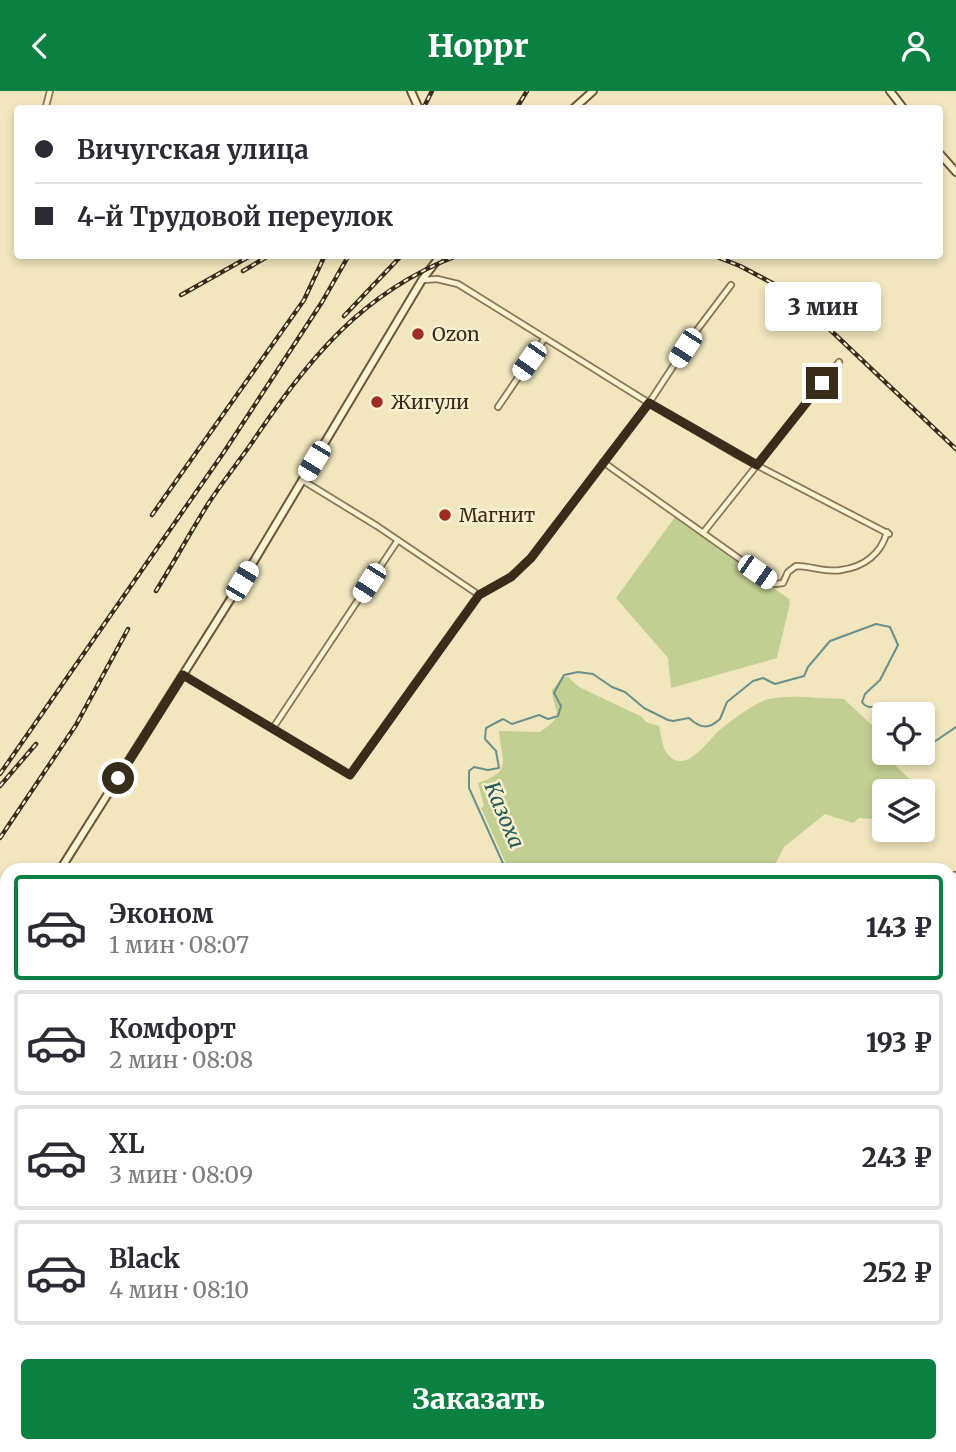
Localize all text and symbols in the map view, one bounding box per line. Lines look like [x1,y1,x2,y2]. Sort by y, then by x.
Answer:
text: Hoppr [428,26,528,66]
icon: back [21,27,59,65]
icon: person [897,27,935,65]
text: Вичугская улица [77,133,309,166]
text: 4-й Трудовой переулок [77,200,393,233]
callout: 3 мин [764,281,880,331]
text: 3 мин [788,292,858,321]
place label: Ozon [432,322,480,346]
car [665,325,706,371]
marker: Ozon [410,326,426,342]
car [509,338,550,384]
route end [806,367,838,399]
place label: Жигули [391,390,469,414]
marker: Жигули [369,394,385,410]
car [295,438,334,484]
place label: Магнит [459,503,535,527]
marker: Магнит [437,507,453,523]
car [734,551,781,593]
car [223,558,262,604]
car [349,560,390,606]
map controls [872,702,935,842]
button: locate [872,702,935,765]
route start [102,762,134,794]
water label: Казоха [478,777,531,852]
button: layers [872,779,935,842]
icon: car [25,896,88,959]
text: Эконом [109,897,214,930]
text: 143 ₽ [866,911,932,944]
text: 1 мин · 08:07 [109,930,249,959]
icon: car [25,1011,88,1074]
text: Комфорт [109,1012,236,1045]
text: 193 ₽ [866,1026,932,1059]
text: 2 мин · 08:08 [109,1045,253,1074]
icon: car [25,1126,88,1189]
text: XL [109,1127,145,1160]
text: 243 ₽ [862,1141,932,1174]
text: 3 мин · 08:09 [109,1160,253,1189]
icon: car [25,1241,88,1304]
text: Black [109,1242,180,1275]
text: 252 ₽ [863,1256,932,1289]
text: 4 мин · 08:10 [109,1275,249,1304]
button: Заказать [21,1359,936,1439]

